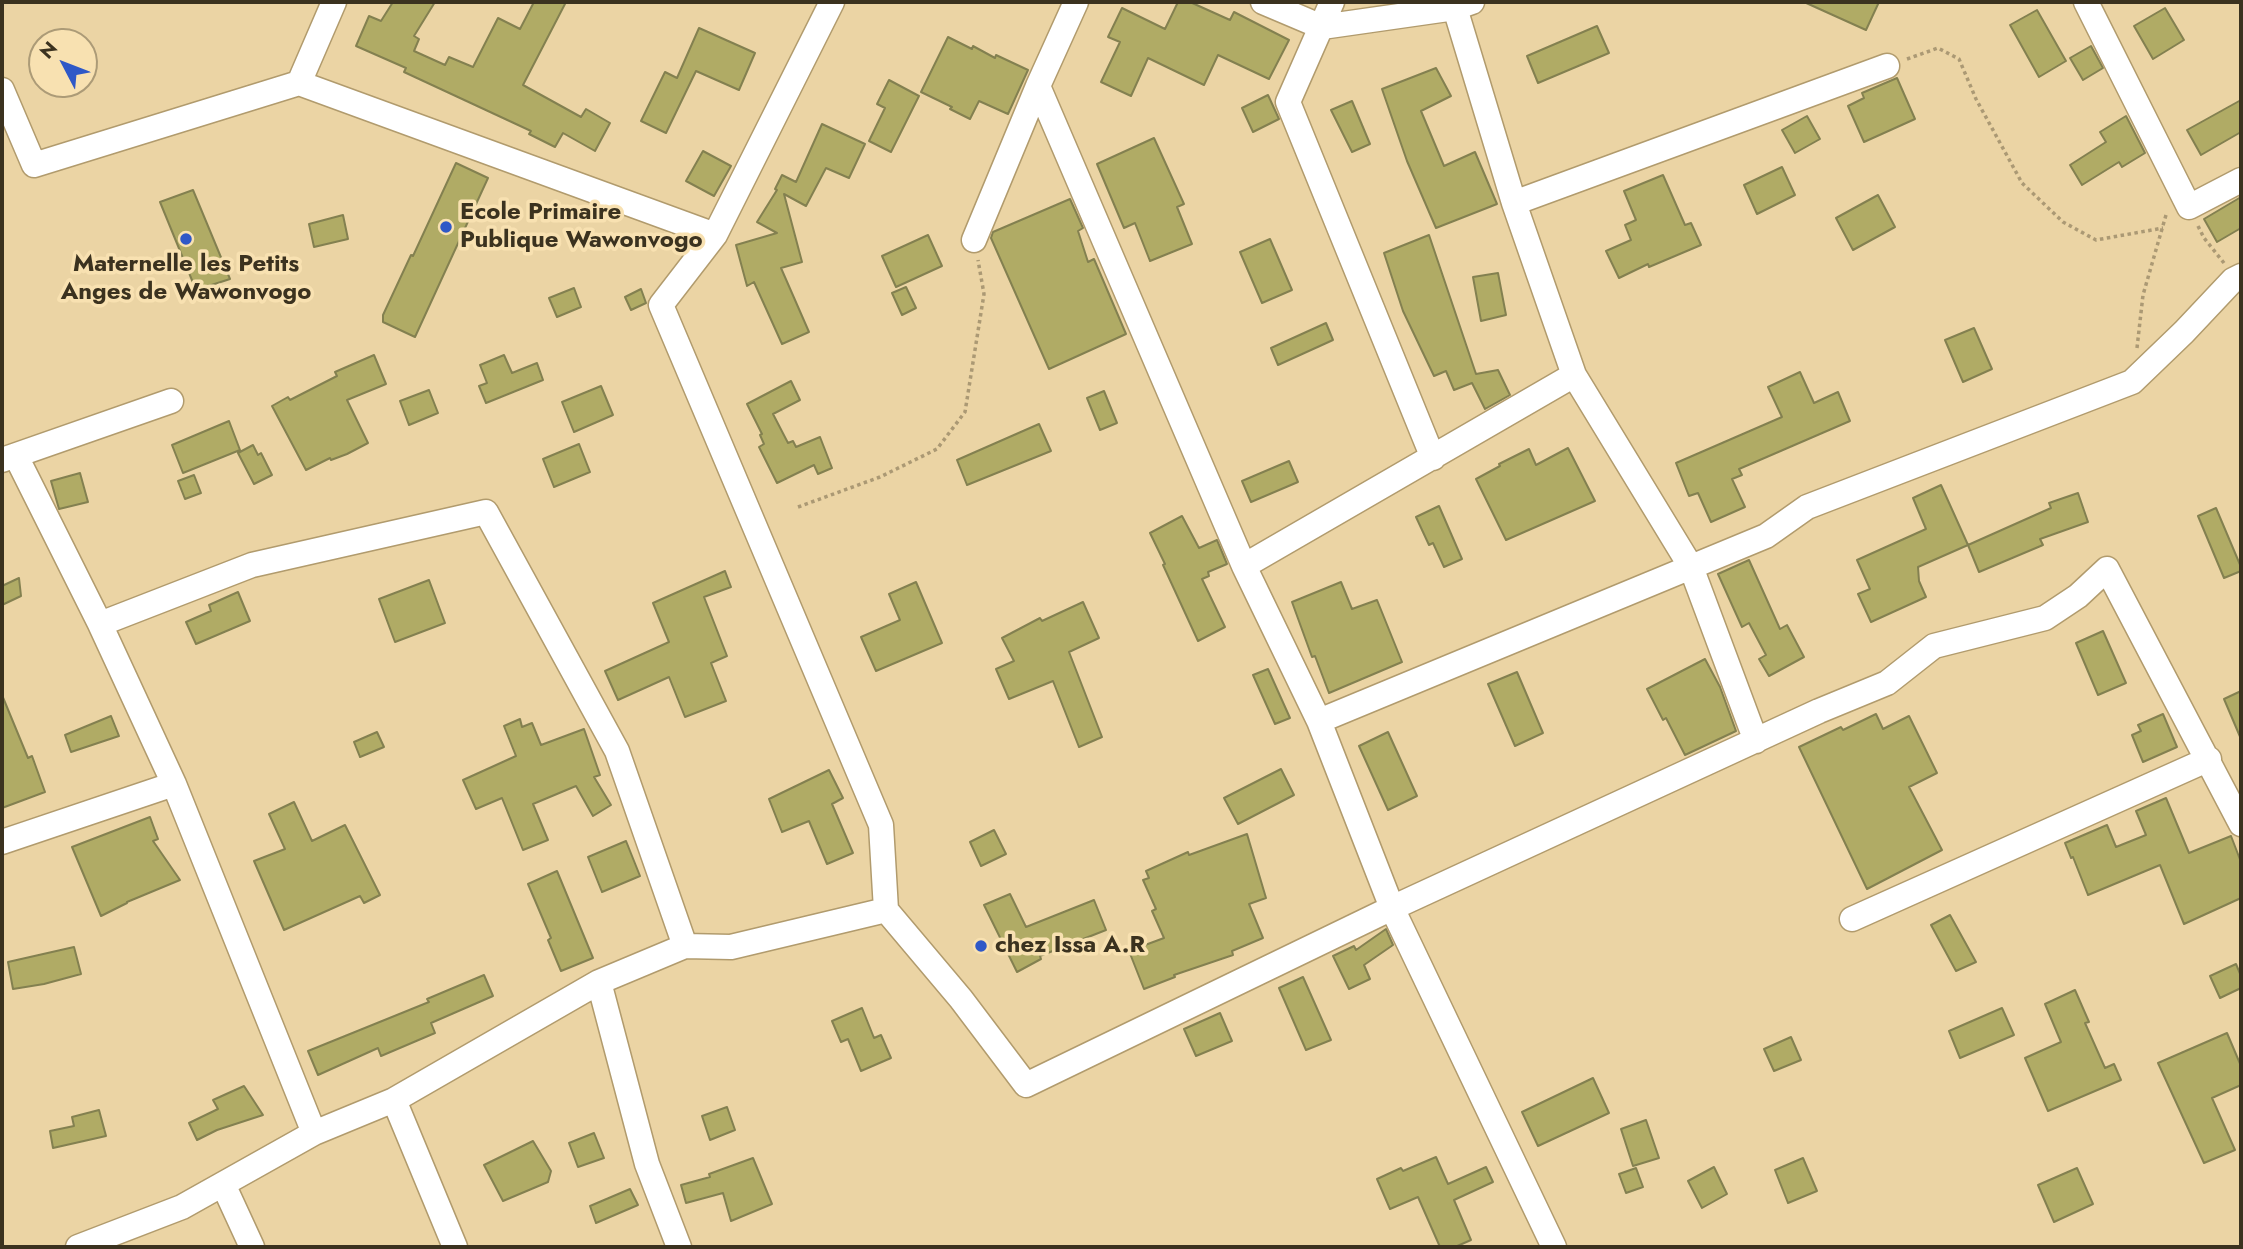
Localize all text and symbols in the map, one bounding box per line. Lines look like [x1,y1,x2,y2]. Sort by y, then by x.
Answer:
north arrow [28,28,98,98]
text: N [33,35,64,65]
place label: Ecole Primaire Publique Wawonvogo [460,199,703,255]
marker: Ecole Primaire Publique Wawonvogo [438,219,454,235]
marker: Maternelle les Petits Anges de Wawonvogo [178,231,194,247]
place label: Maternelle les Petits Anges de Wawonvogo [61,251,311,307]
place label: chez Issa A.R [995,932,1145,960]
marker: chez Issa A.R [973,938,989,954]

